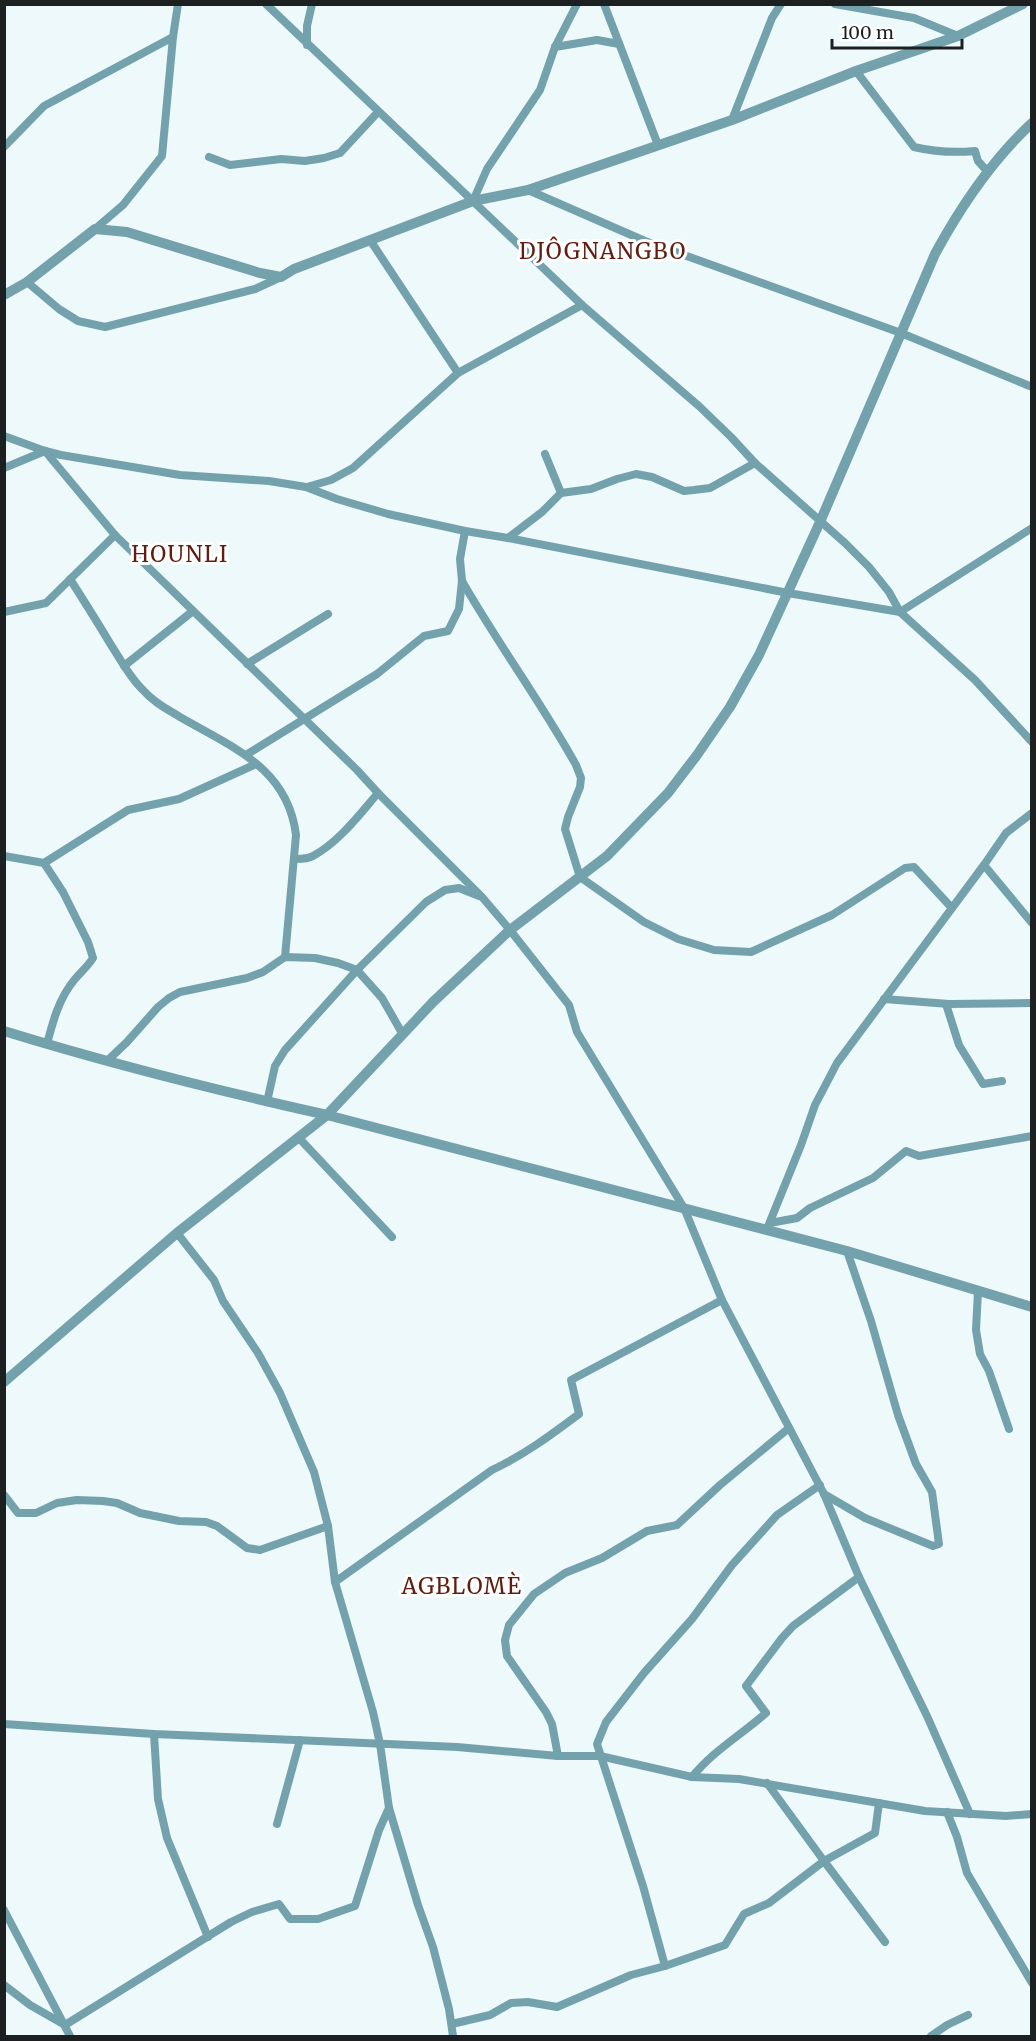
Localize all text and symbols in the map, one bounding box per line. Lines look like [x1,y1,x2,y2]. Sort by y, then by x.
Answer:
scale bar [832,12,962,50]
text: 100 m [841,21,894,44]
district label: DJÔGNANGBO [519,236,687,265]
district label: HOUNLI [131,540,229,568]
district label: AGBLOMÈ [401,1571,522,1600]

